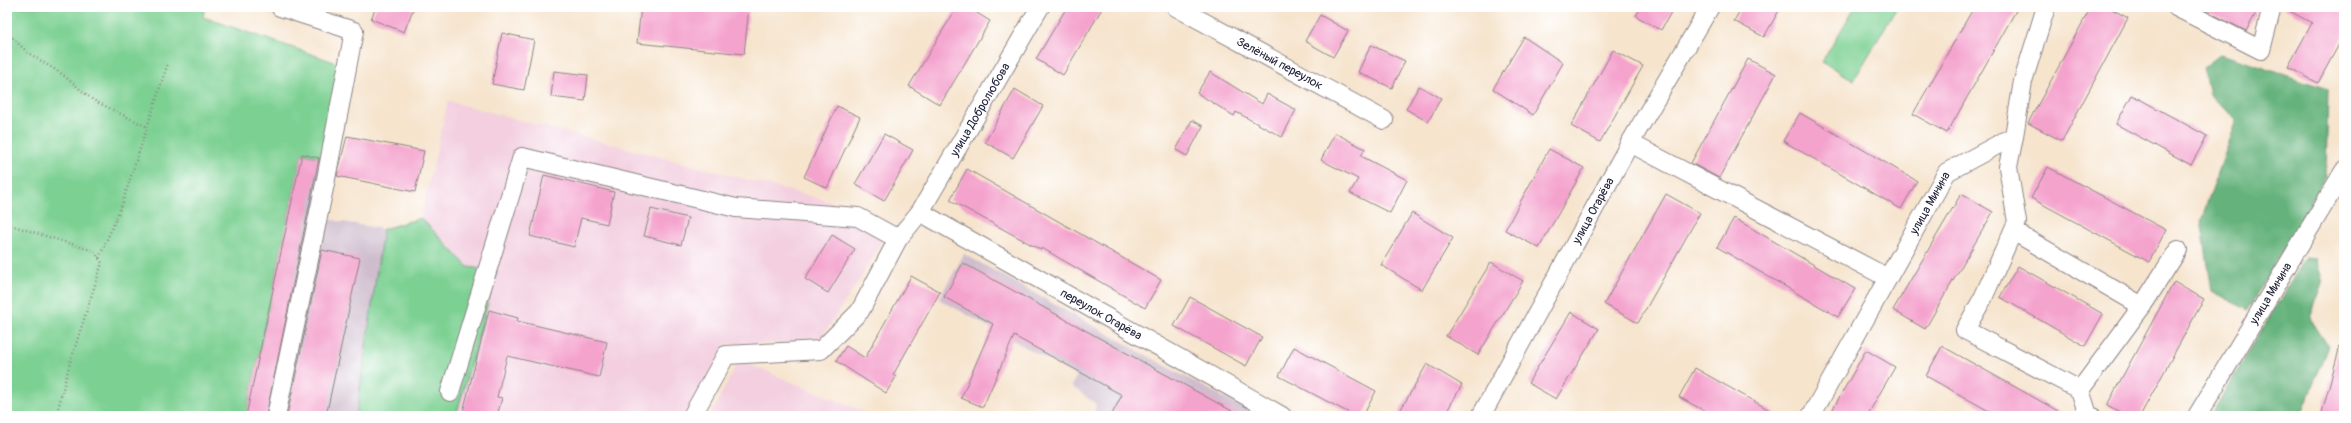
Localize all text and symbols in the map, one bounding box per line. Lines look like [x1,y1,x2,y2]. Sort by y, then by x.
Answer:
street label: Зелёный переулок [1234,34,1325,93]
street label: улица Добролюбова [947,60,1014,160]
street label: улица Минина [1906,169,1954,238]
street label: улица Огарёва [1569,175,1618,248]
street label: улица Минина [2246,260,2296,328]
street label: переулок Огарёва [1058,286,1145,344]

